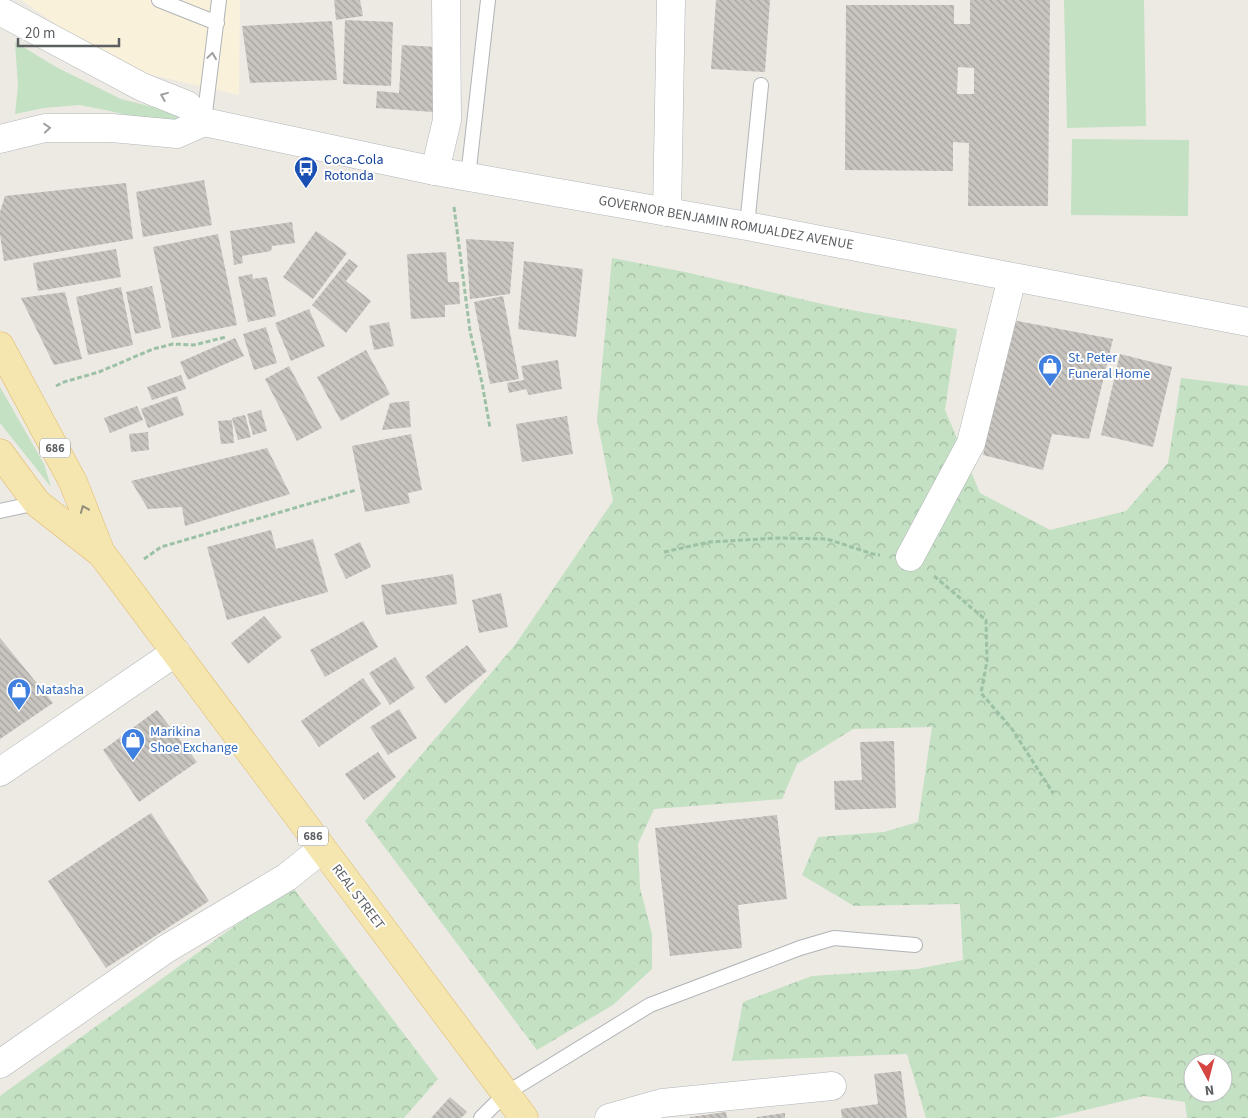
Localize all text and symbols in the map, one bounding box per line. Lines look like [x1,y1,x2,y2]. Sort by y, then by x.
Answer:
scale bar [18,15,119,47]
text: 20 m [25,23,55,44]
one-way arrow [206,52,217,60]
one-way arrow [160,92,169,102]
one-way arrow [44,123,52,134]
place label: Coca-Cola Rotonda [324,150,383,186]
bus stop icon: Coca-Cola Rotonda [293,155,319,189]
street label: GOVERNOR BENJAMIN ROMUALDEZ AVENUE [597,191,855,255]
place label: St. Peter Funeral Home [1068,348,1150,384]
shop icon: St. Peter Funeral Home [1037,353,1063,387]
road number: 686 [40,438,70,458]
one-way arrow [80,505,90,514]
shop icon: Natasha [6,677,32,711]
place label: Natasha [36,680,84,700]
place label: Marikina Shoe Exchange [150,722,238,758]
shop icon: Marikina Shoe Exchange [120,727,146,761]
road number: 686 [298,826,328,846]
street label: REAL STREET [327,860,390,934]
north arrow [1183,1053,1233,1103]
text: N [1204,1079,1215,1100]

